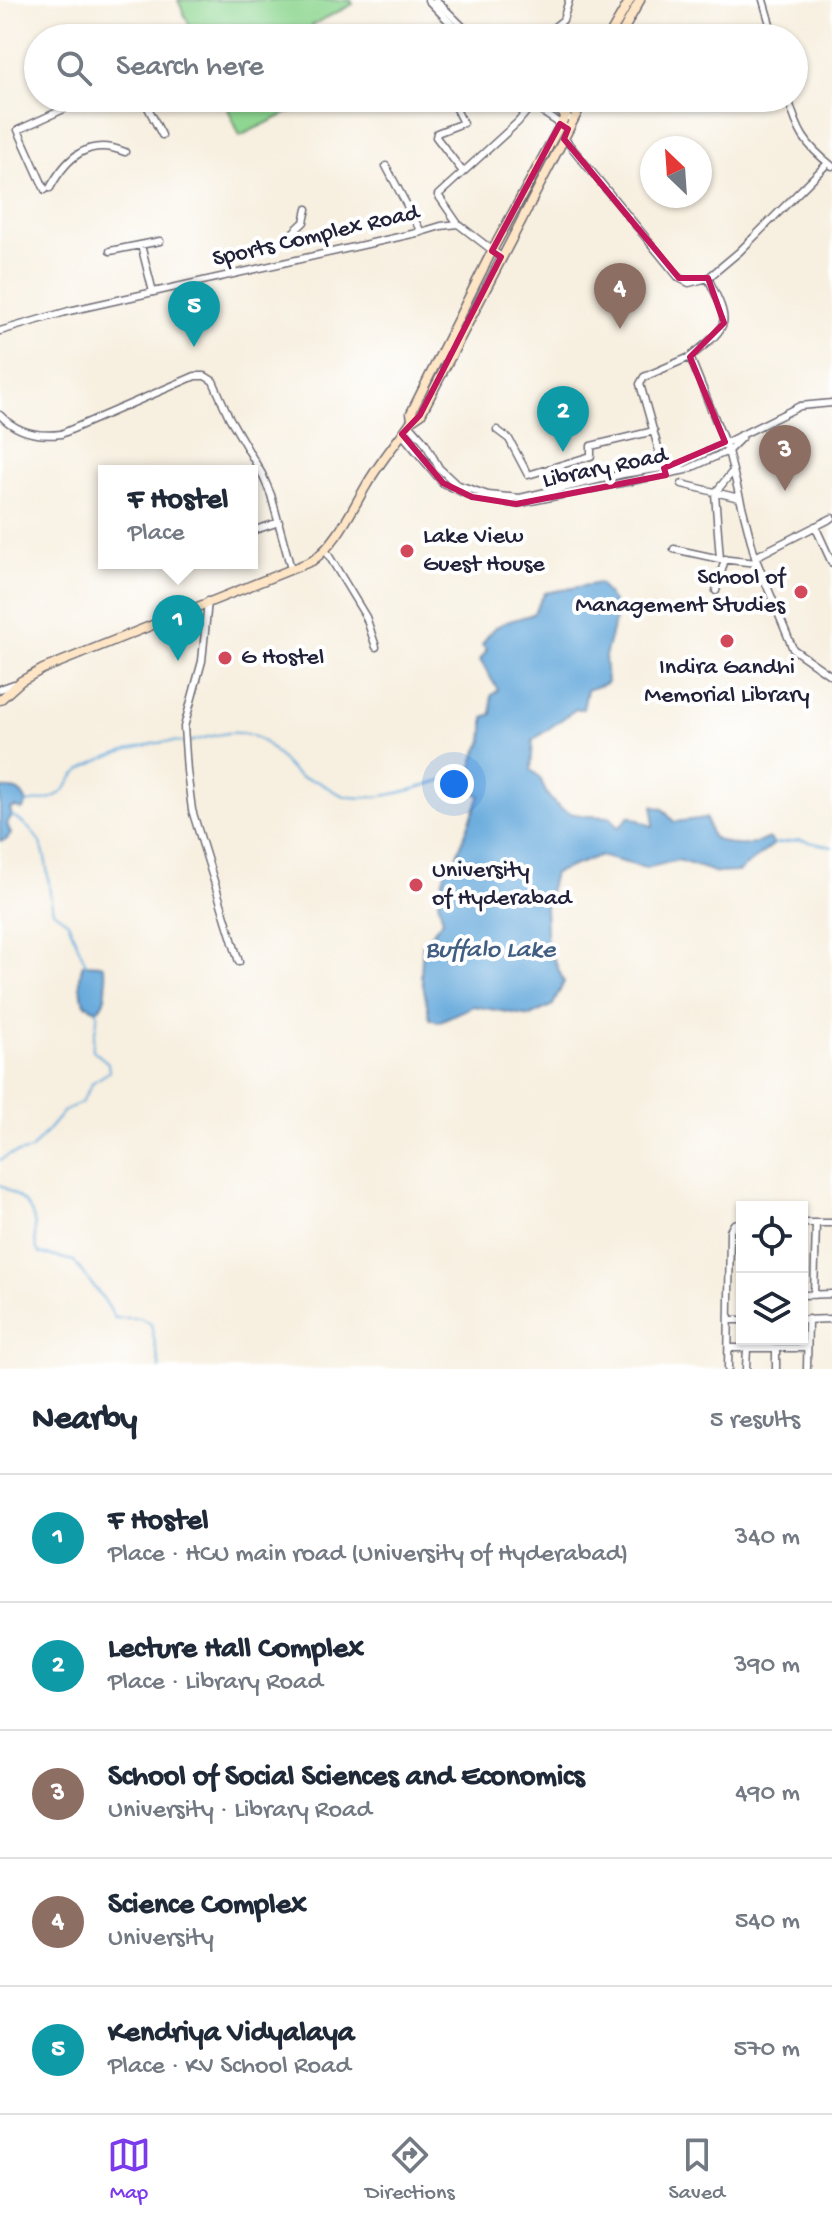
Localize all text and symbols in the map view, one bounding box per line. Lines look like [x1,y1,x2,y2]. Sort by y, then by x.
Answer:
search box [24,24,808,112]
icon: search [52,46,96,90]
text: Search here [116,51,264,86]
north arrow [640,136,712,208]
street label: Sports Complex Road [210,199,424,275]
pin: 4 [594,263,646,329]
pin: 5 [168,281,220,347]
pin: 2 [537,386,589,452]
pin: 3 [759,425,811,491]
street label: Library Road [540,441,672,496]
popup [98,465,258,569]
text: F Hostel [128,484,228,519]
text: Place [128,519,184,550]
place label: Lake View Guest House [423,523,545,580]
marker: Lake View Guest House [398,542,416,560]
place label: School of Management Studies [575,564,787,621]
marker: School of Management Studies [792,583,810,601]
pin: 1 [152,595,204,661]
marker: Indira Gandhi Memorial Library [718,632,736,650]
place label: G Hostel [241,644,324,673]
marker: G Hostel [216,649,234,667]
place label: Indira Gandhi Memorial Library [644,654,810,711]
your location [434,764,474,804]
place label: University of Hyderabad [432,857,573,914]
marker: University of Hyderabad [407,876,425,894]
water label: Buffalo Lake [425,936,557,967]
map controls [736,1201,808,1345]
button: locate [736,1201,808,1273]
button: layers [736,1273,808,1345]
text: Nearby [32,1401,137,1441]
text: 5 results [710,1406,800,1437]
text: F Hostel [108,1505,209,1540]
text: 1 [53,1523,63,1554]
text: 340 m [735,1523,800,1554]
text: Place · HCU main road (University of Hyderabad) [108,1540,628,1571]
text: Lecture Hall Complex [108,1633,364,1668]
text: 2 [52,1651,64,1682]
text: 390 m [734,1651,800,1682]
text: Place · Library Road [108,1668,323,1699]
text: School of Social Sciences and Economics [108,1761,585,1796]
text: 3 [51,1779,65,1810]
text: 490 m [735,1779,800,1810]
text: University · Library Road [108,1796,372,1827]
text: Science Complex [108,1889,307,1924]
text: 4 [52,1907,64,1938]
text: 540 m [735,1907,800,1938]
text: University [108,1924,214,1955]
text: Kendriya Vidyalaya [108,2017,354,2052]
text: 5 [51,2035,65,2066]
text: 570 m [733,2035,800,2066]
text: Place · KV School Road [108,2052,351,2083]
tab: Map [107,2133,151,2207]
tab: Directions [365,2133,455,2207]
tab: Saved [669,2133,725,2207]

